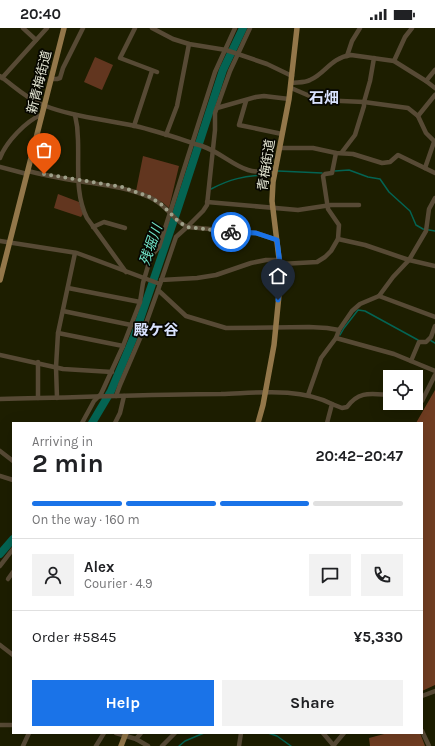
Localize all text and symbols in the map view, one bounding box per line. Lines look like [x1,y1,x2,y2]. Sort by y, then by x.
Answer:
text: 20:40 [20,5,61,23]
street label: 新青梅街道 [24,49,54,115]
district label: 石畑 [309,89,339,107]
pin [27,133,61,174]
street label: 青梅街道 [255,138,277,192]
icon: bag [33,139,55,161]
courier [211,212,251,252]
water label: 残堀川 [136,220,167,268]
icon: bike [220,221,242,243]
pin [261,259,295,300]
icon: home [267,265,289,287]
district label: 殿ケ谷 [133,321,179,339]
map controls [383,370,423,410]
button: locate [383,370,423,410]
text: Arriving in [32,434,93,449]
text: 20:42–20:47 [316,447,403,465]
text: 2 min [32,448,104,479]
text: On the way · 160 m [32,512,140,527]
button: person [32,554,74,596]
button: chat [309,554,351,596]
button: phone [361,554,403,596]
text: Alex [84,558,114,576]
text: Courier · 4.9 [84,576,153,591]
text: Order #5845 [32,628,117,646]
text: ¥5,330 [354,628,403,646]
button: Help [32,680,214,726]
button: Share [222,680,403,726]

